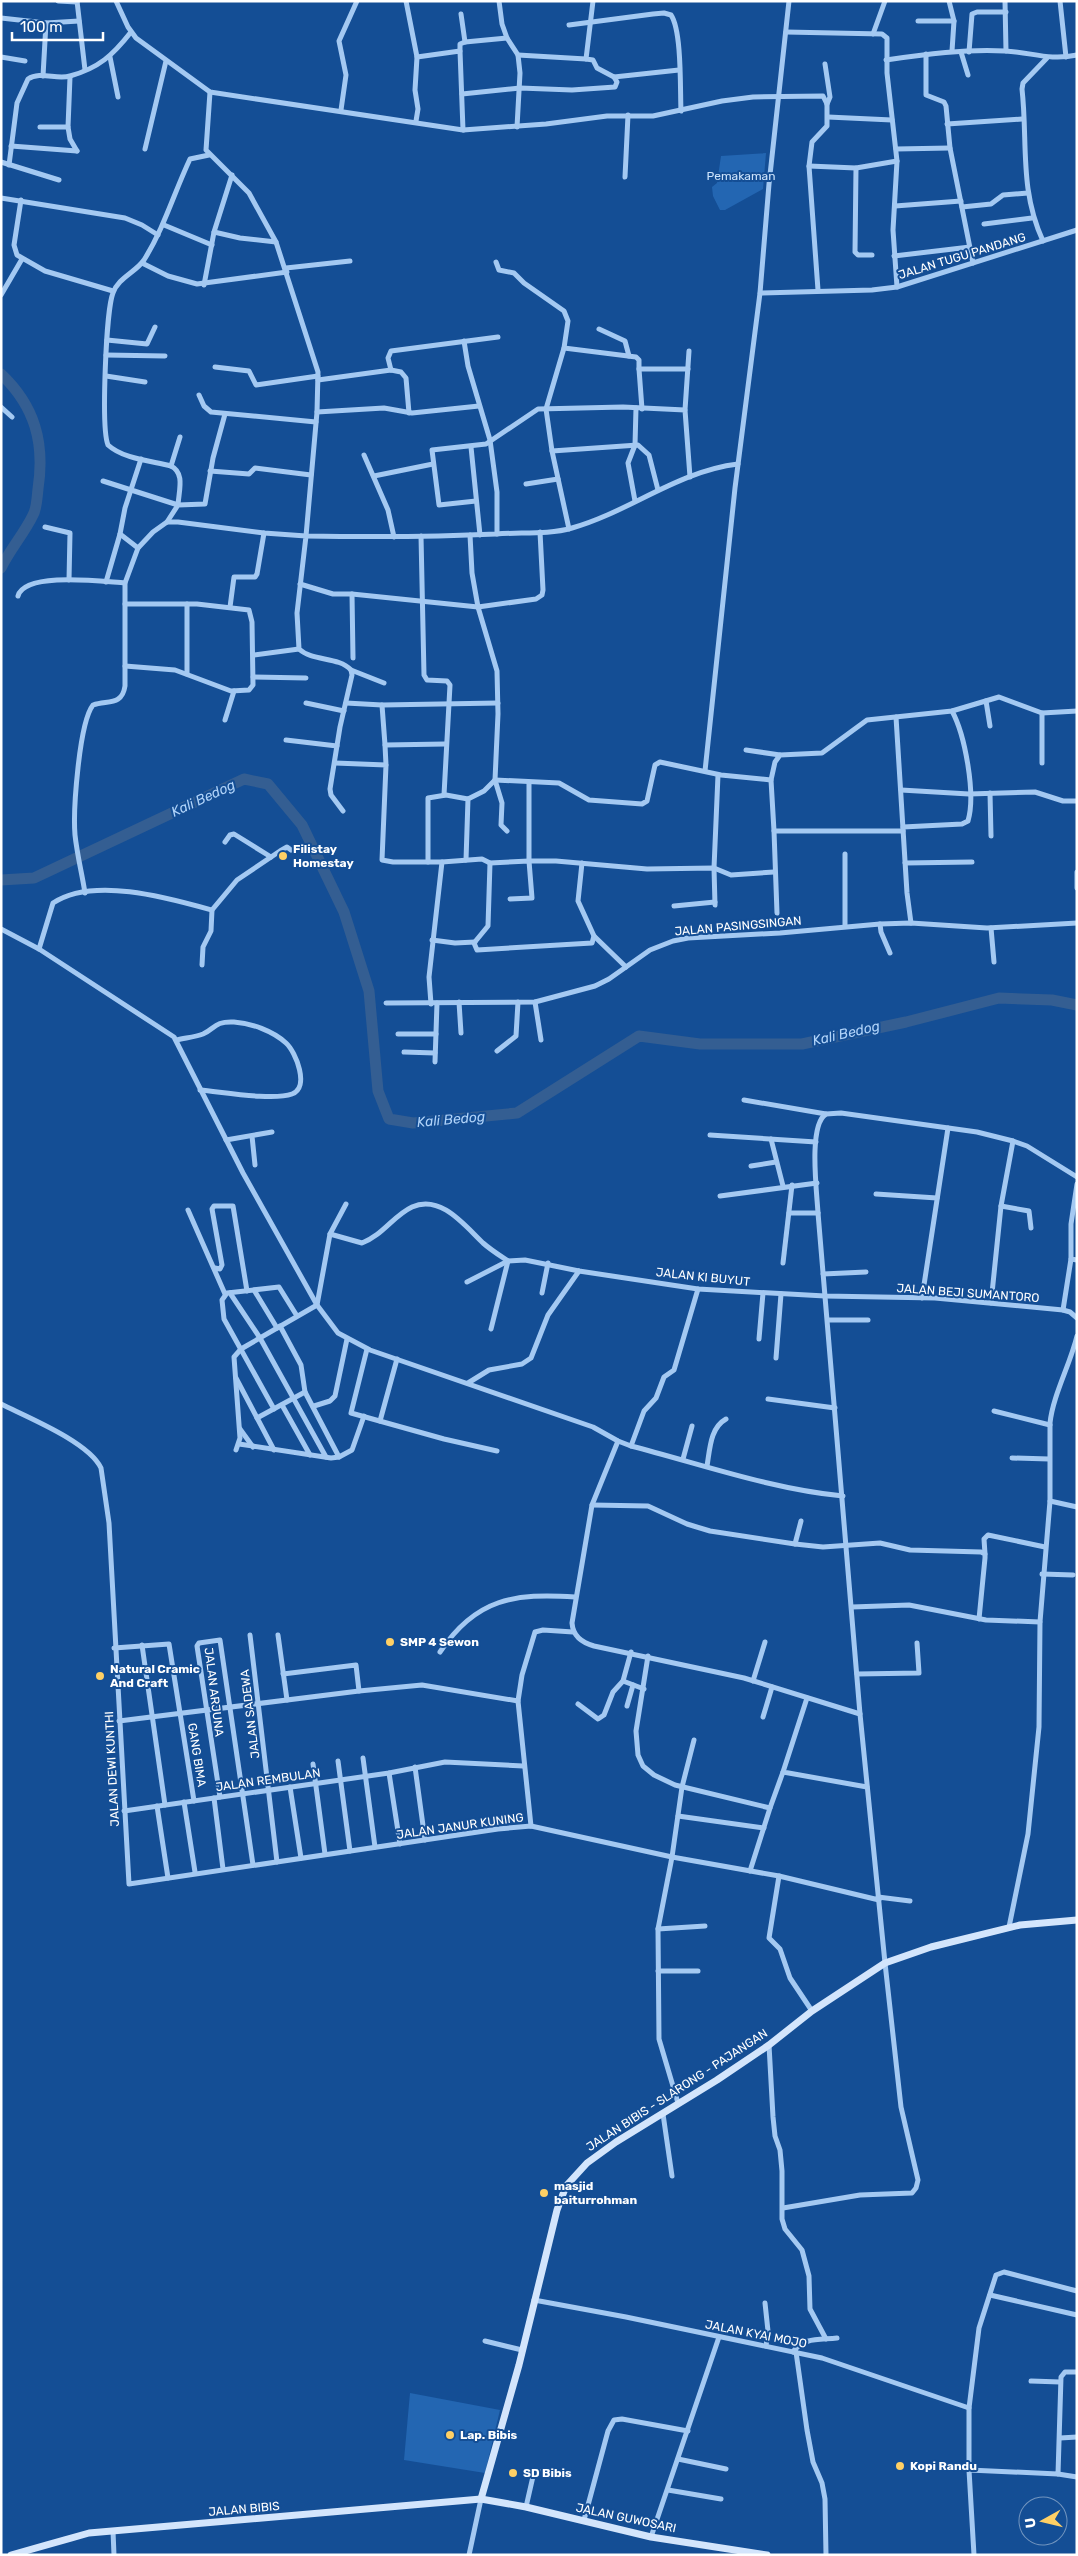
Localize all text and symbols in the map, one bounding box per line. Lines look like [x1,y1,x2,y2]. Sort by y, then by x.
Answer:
scale bar [12,10,104,42]
text: 100 m [20,18,62,36]
park label: Pemakaman [707,169,775,183]
street label: JALAN TUGU PANDANG [897,230,1027,282]
water label: Kali Bedog [169,776,238,821]
place label: Filistay Homestay [293,842,354,870]
marker: Filistay Homestay [277,850,289,862]
street label: JALAN PASINGSINGAN [674,913,802,939]
water label: Kali Bedog [811,1017,881,1049]
water label: Kali Bedog [416,1108,486,1131]
street label: JALAN KI BUYUT [655,1265,751,1289]
street label: JALAN BEJI SUMANTORO [896,1281,1040,1305]
place label: SMP 4 Sewon [400,1635,479,1649]
marker: SMP 4 Sewon [384,1636,396,1648]
street label: JALAN ARJUNA [202,1647,226,1737]
place label: Natural Cramic And Craft [110,1662,200,1690]
street label: JALAN SADEWA [238,1669,262,1759]
marker: Natural Cramic And Craft [94,1670,106,1682]
street label: JALAN DEWI KUNTHI [102,1711,122,1827]
street label: GANG BIMA [185,1722,209,1788]
street label: JALAN REMBULAN [215,1766,321,1794]
street label: JALAN JANUR KUNING [395,1810,525,1842]
street label: JALAN BIBIS - SLARONG - PAJANGAN [584,2026,770,2154]
place label: masjid baiturrohman [554,2179,637,2207]
marker: masjid baiturrohman [538,2187,550,2199]
street label: JALAN KYAI MOJO [704,2317,808,2351]
place label: Lap. Bibis [460,2428,518,2442]
marker: Lap. Bibis [444,2429,456,2441]
place label: Kopi Randu [910,2459,977,2473]
marker: Kopi Randu [894,2460,906,2472]
place label: SD Bibis [523,2466,572,2480]
marker: SD Bibis [507,2467,519,2479]
north arrow [1018,2496,1068,2546]
street label: JALAN BIBIS [208,2499,280,2519]
street label: JALAN GUWOSARI [575,2501,677,2535]
text: U [1021,2517,1040,2529]

